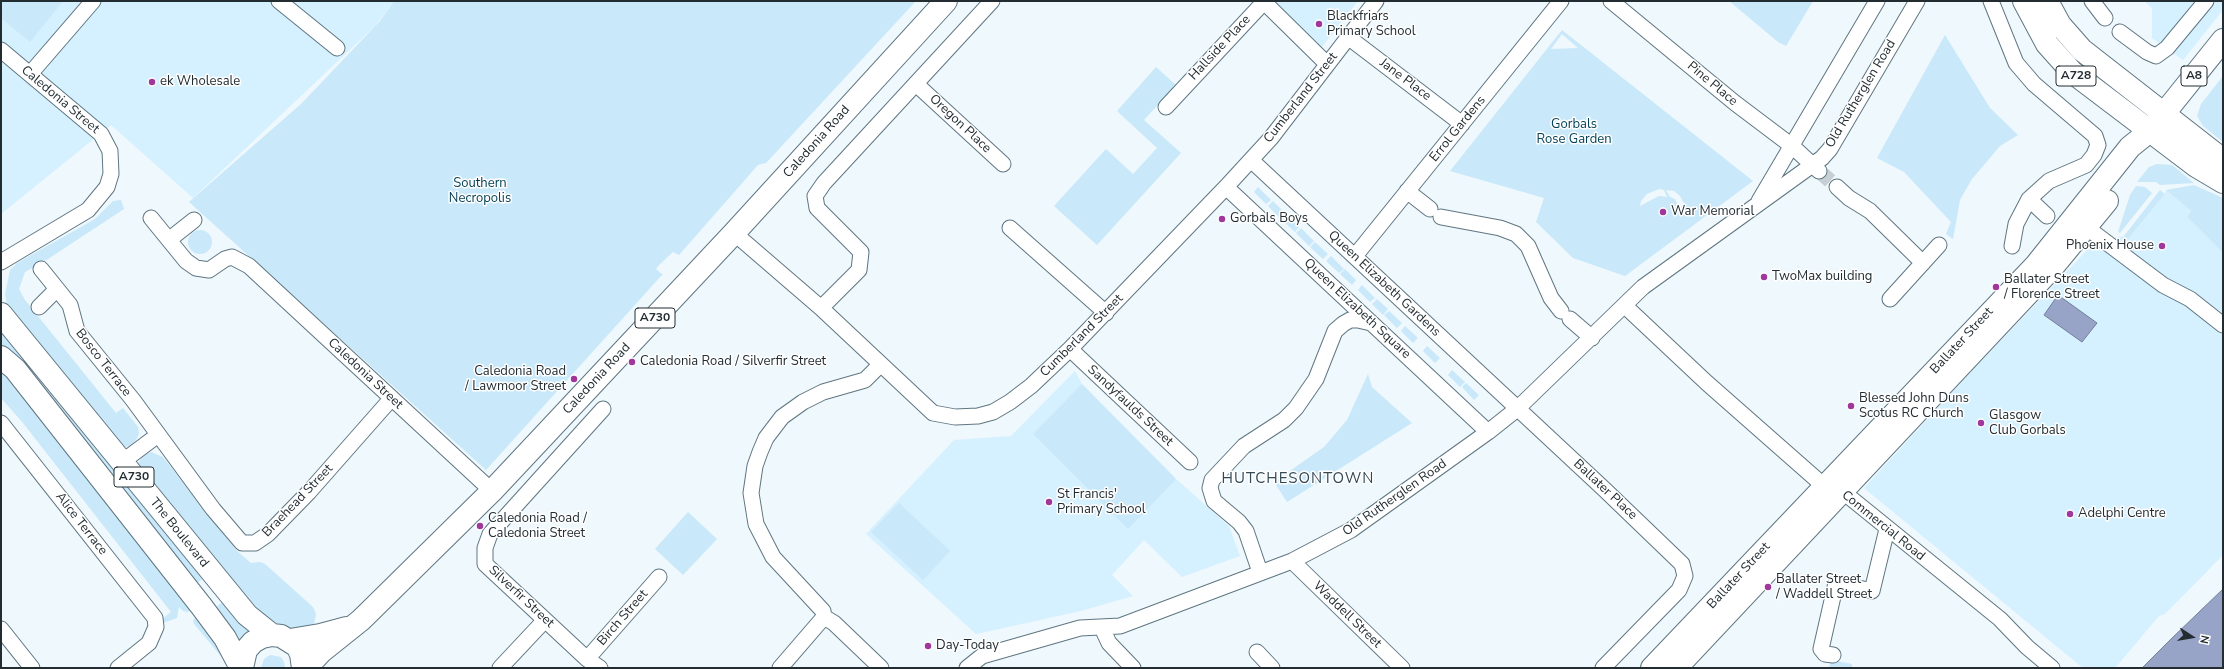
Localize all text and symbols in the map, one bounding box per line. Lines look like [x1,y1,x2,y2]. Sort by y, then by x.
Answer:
place label: Blackfriars Primary School [1327,9,1416,40]
street label: Hallside Place [1186,12,1254,84]
marker: Blackfriars Primary School [1314,19,1324,29]
street label: Old Rutherglen Road [1823,37,1899,151]
street label: Cumberland Street [1261,50,1341,146]
street label: Jane Place [1376,56,1434,104]
street label: Pine Place [1684,59,1740,109]
street label: Caledonia Street [18,63,102,137]
road number: A728 [2056,66,2096,86]
road number: A8 [2181,66,2207,86]
place label: ek Wholesale [160,74,240,90]
marker: ek Wholesale [147,77,157,87]
street label: Oregon Place [926,91,994,157]
street label: Errol Gardens [1427,93,1489,165]
street label: Caledonia Road [780,103,854,181]
park label: Gorbals Rose Garden [1536,117,1612,148]
park label: Southern Necropolis [449,176,511,207]
place label: War Memorial [1671,204,1754,220]
marker: War Memorial [1658,207,1668,217]
place label: Gorbals Boys [1230,211,1308,227]
marker: Gorbals Boys [1217,214,1227,224]
street label: Queen Elizabeth Gardens [1325,228,1443,340]
place label: Phoenix House [2066,238,2154,254]
marker: Phoenix House [2157,241,2167,251]
street label: Queen Elizabeth Square [1300,256,1414,362]
place label: TwoMax building [1772,269,1872,285]
marker: TwoMax building [1759,272,1769,282]
place label: Ballater Street / Florence Street [2004,272,2100,303]
marker: Ballater Street / Florence Street [1991,282,2001,292]
street label: Cumberland Street [1037,291,1127,381]
street label: Ballater Street [1927,305,1997,377]
road number: A730 [635,308,675,328]
street label: Bosco Terrace [72,326,134,400]
street label: Caledonia Street [324,335,406,413]
street label: Caledonia Road [560,340,634,418]
place label: Caledonia Road / Silverfir Street [640,354,826,370]
marker: Caledonia Road / Silverfir Street [627,357,637,367]
street label: Sandyfaulds Street [1084,362,1176,450]
place label: Caledonia Road / Lawmoor Street [465,364,566,395]
marker: Caledonia Road / Lawmoor Street [569,374,579,384]
place label: Blessed John Duns Scotus RC Church [1859,391,1969,422]
marker: Blessed John Duns Scotus RC Church [1846,401,1856,411]
place label: Glasgow Club Gorbals [1989,408,2066,439]
marker: Glasgow Club Gorbals [1976,418,1986,428]
street label: Old Rutherglen Road [1340,456,1450,540]
street label: Ballater Place [1570,457,1640,523]
street label: Braehead Street [259,461,337,541]
road number: A730 [114,467,154,487]
district label: HUTCHESONTOWN [1222,470,1374,488]
place label: St Francis' Primary School [1057,487,1146,518]
street label: Commercial Road [1838,488,1928,564]
street label: Alice Terrace [52,490,110,558]
street label: The Boulevard [146,495,212,571]
marker: St Francis' Primary School [1044,497,1054,507]
place label: Adelphi Centre [2078,506,2166,522]
marker: Adelphi Centre [2065,509,2075,519]
place label: Caledonia Road / Caledonia Street [488,511,587,542]
marker: Caledonia Road / Caledonia Street [475,521,485,531]
street label: Ballater Street [1704,540,1774,612]
street label: Silverfir Street [485,563,557,631]
place label: Ballater Street / Waddell Street [1776,572,1872,603]
street label: Waddell Street [1310,578,1384,652]
marker: Ballater Street / Waddell Street [1763,582,1773,592]
street label: Birch Street [595,587,651,649]
north arrow [2172,617,2212,657]
text: N [2196,634,2212,645]
place label: Day-Today [936,638,999,654]
marker: Day-Today [923,641,933,651]

